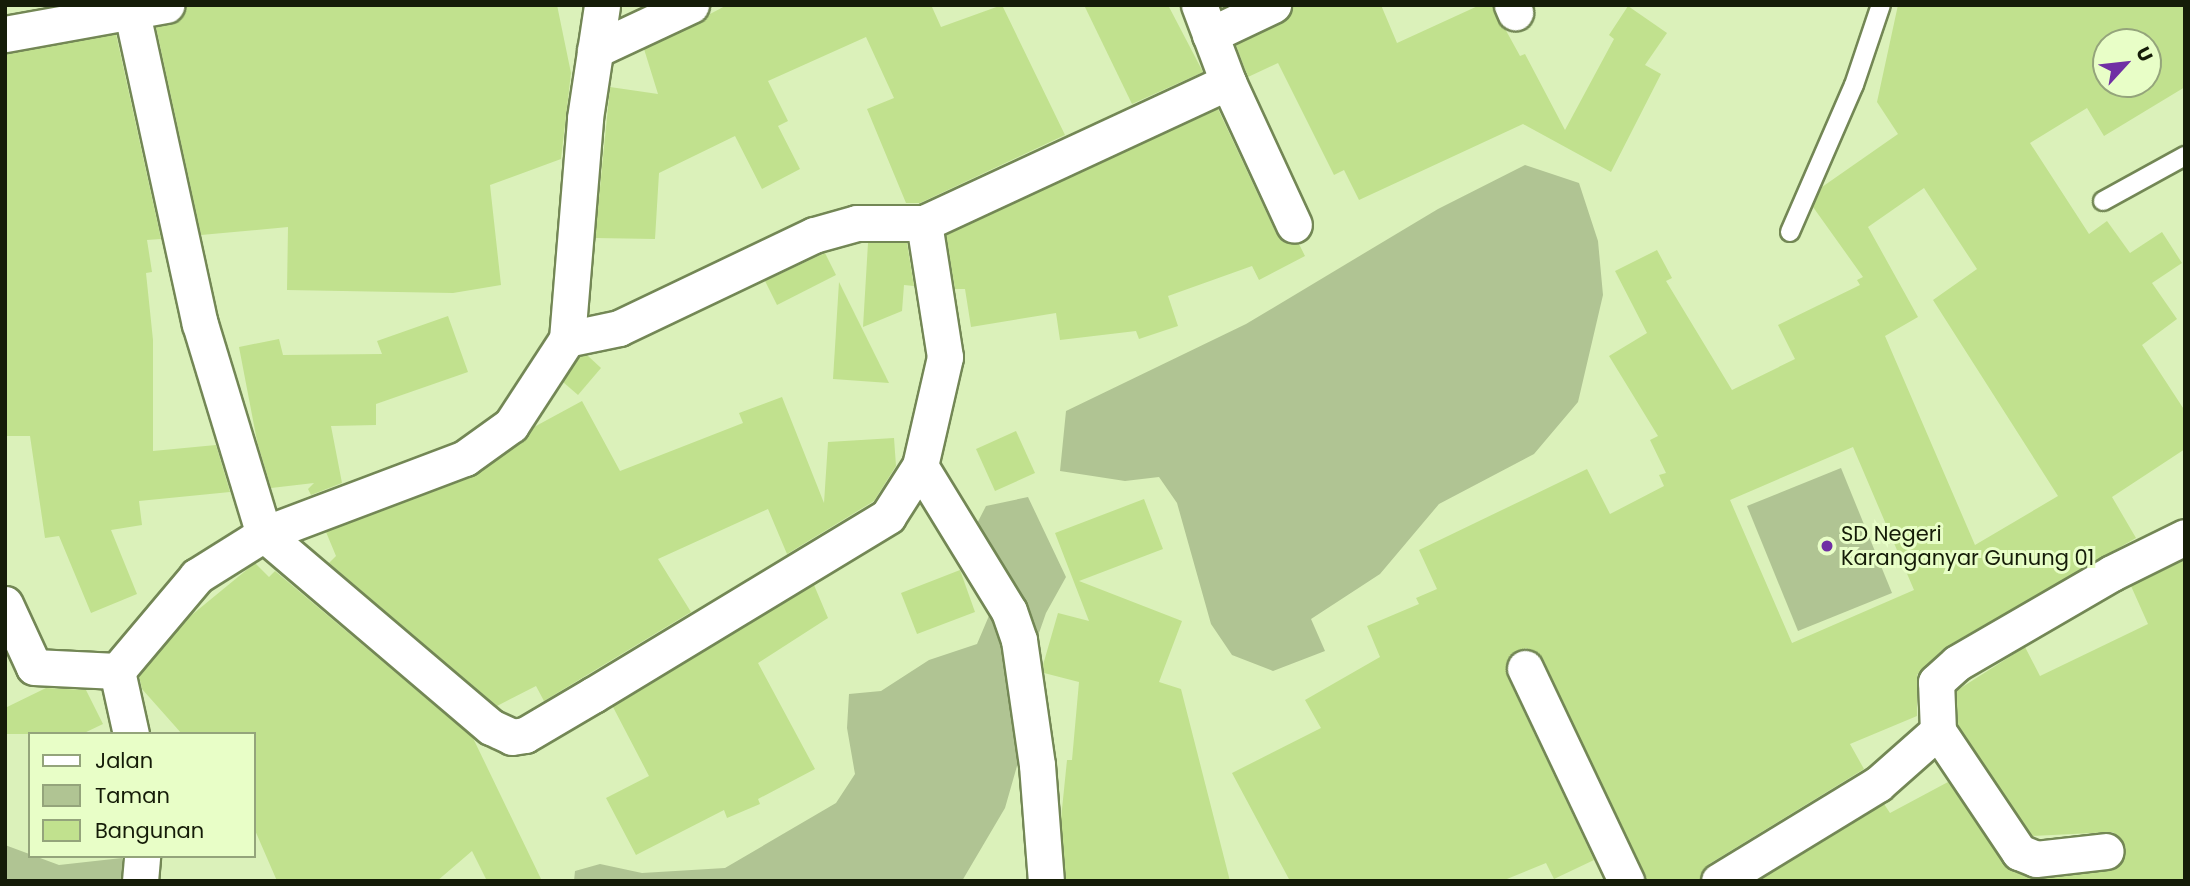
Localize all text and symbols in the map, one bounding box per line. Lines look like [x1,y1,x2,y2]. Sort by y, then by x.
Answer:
north arrow [2092,28,2162,98]
text: U [2129,42,2159,66]
place label: SD Negeri Karanganyar Gunung 01 [1841,521,2094,571]
marker: SD Negeri Karanganyar Gunung 01 [1819,538,1835,554]
legend [28,732,256,858]
text: Jalan [95,746,153,775]
text: Taman [95,781,170,810]
text: Bangunan [95,816,204,845]

